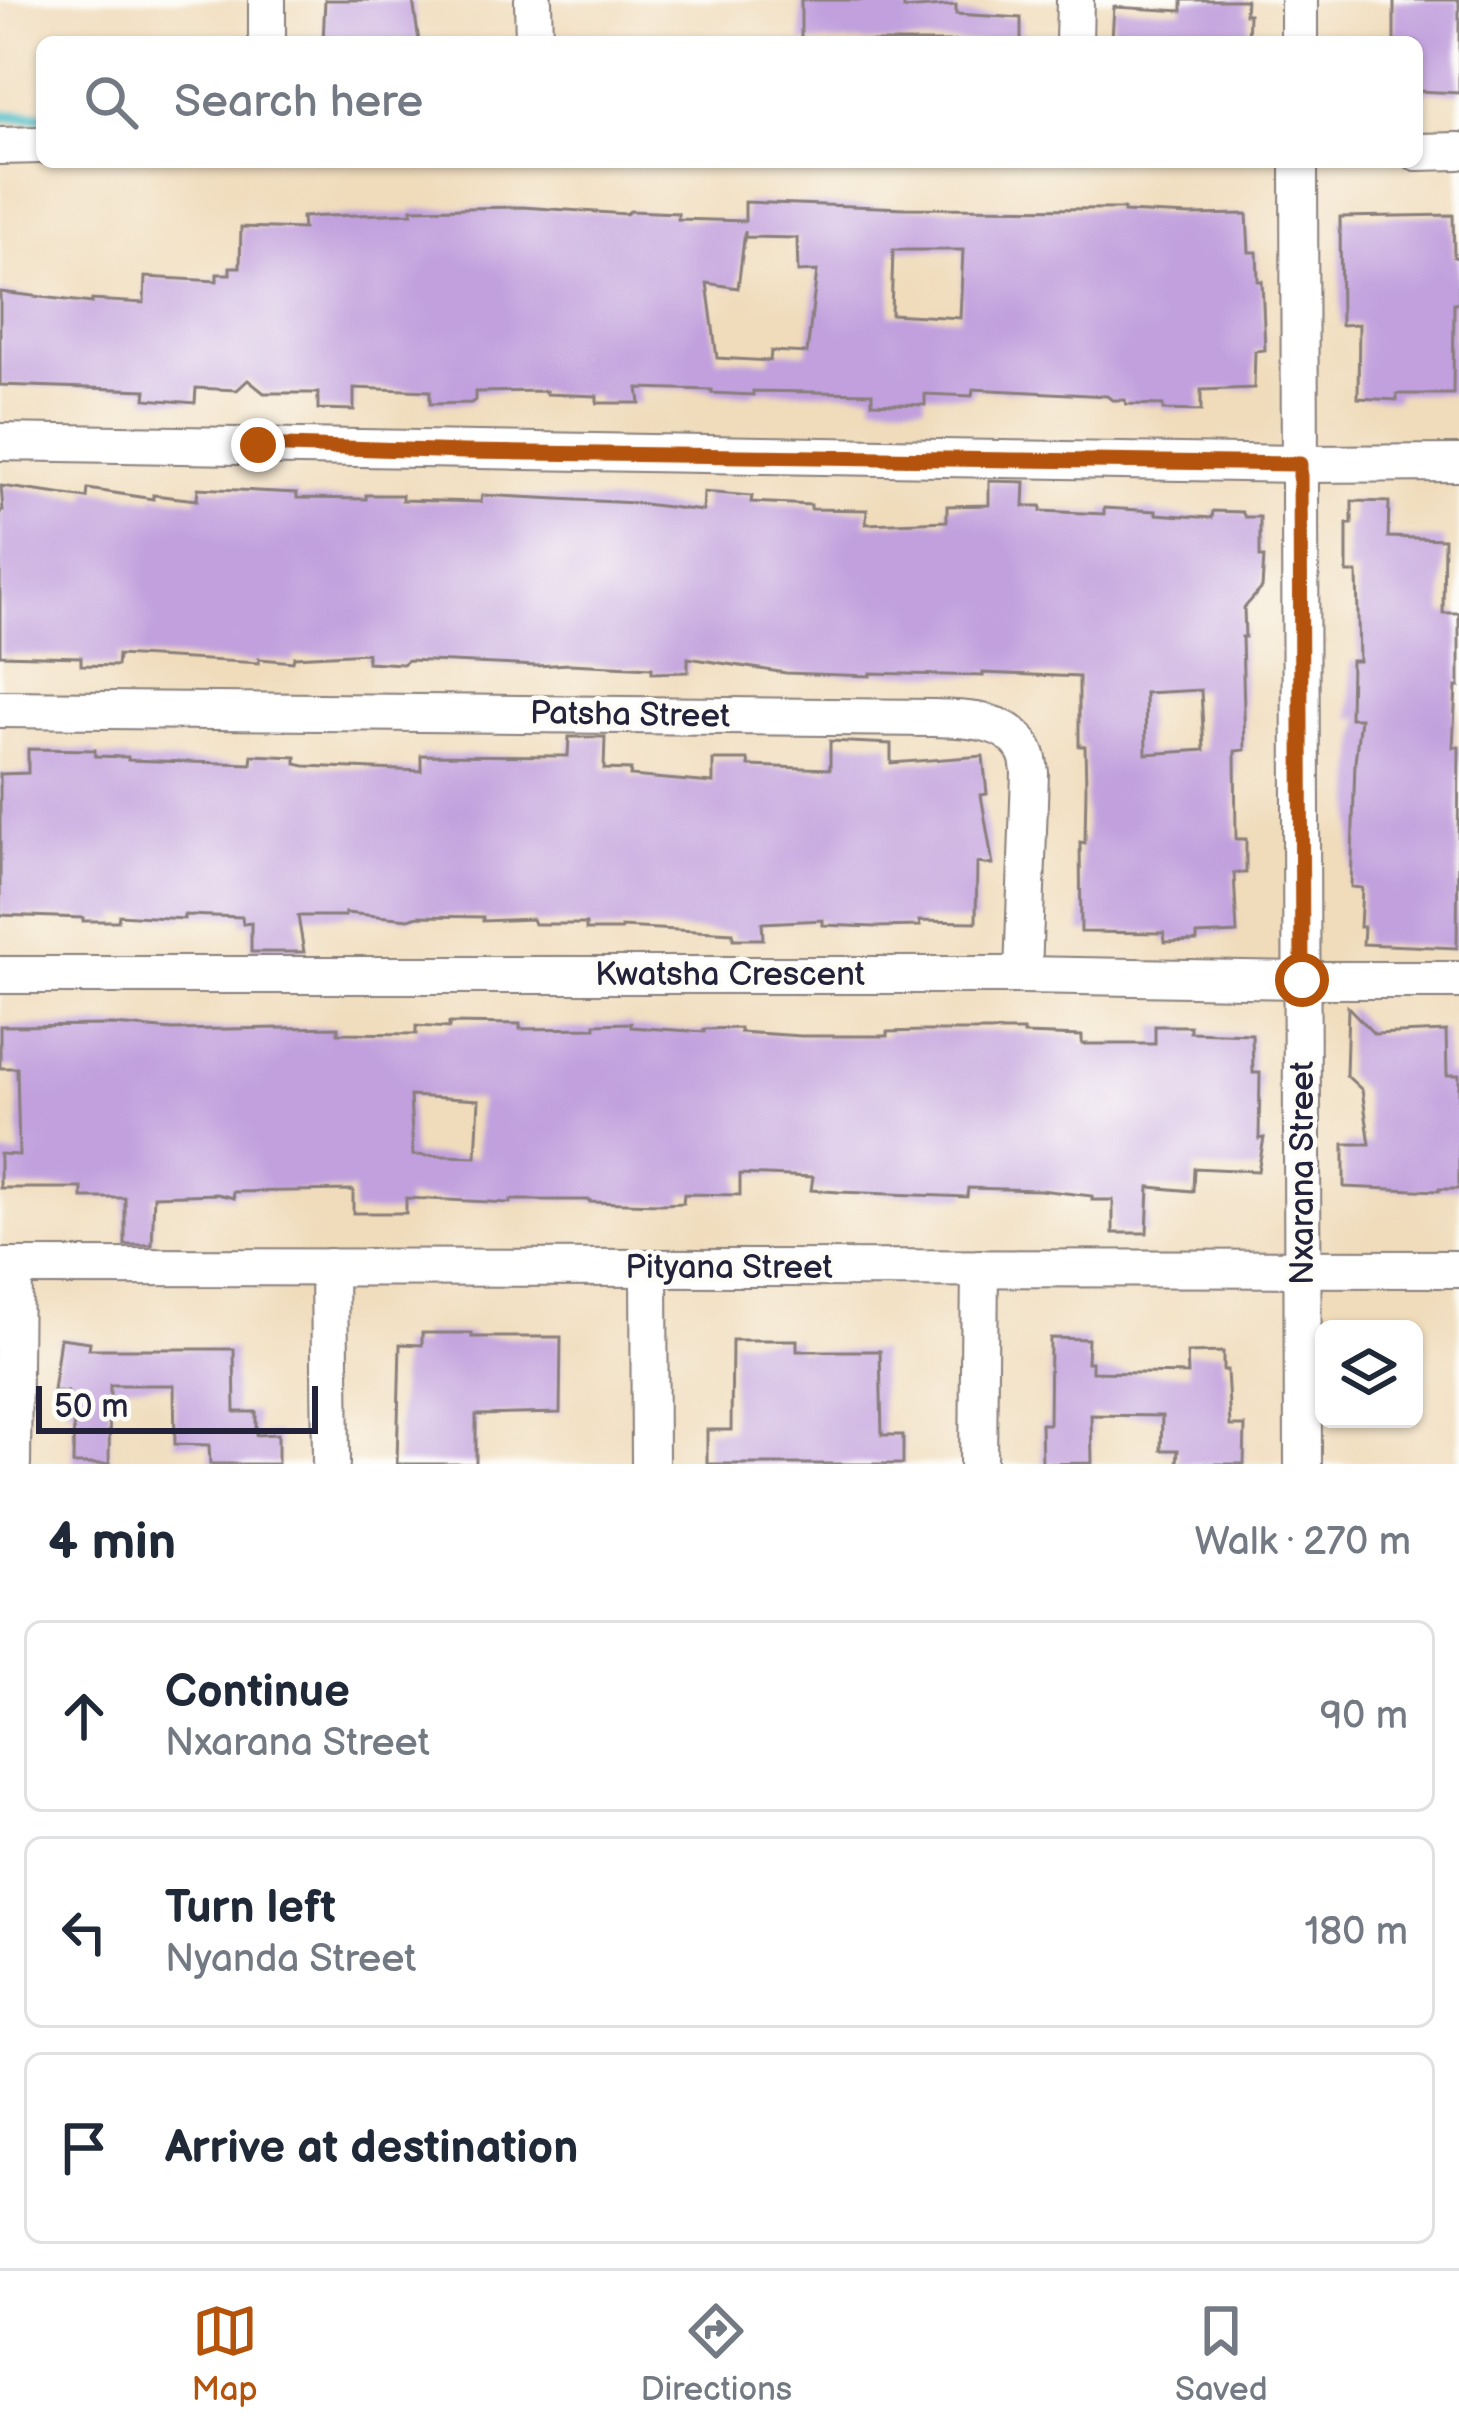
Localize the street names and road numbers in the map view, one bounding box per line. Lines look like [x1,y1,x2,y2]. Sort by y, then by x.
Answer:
street label: Patsha Street [530,693,730,737]
street label: Kwatsha Crescent [595,955,865,995]
street label: Nxarana Street [1283,1061,1323,1285]
street label: Pityana Street [625,1248,833,1288]

